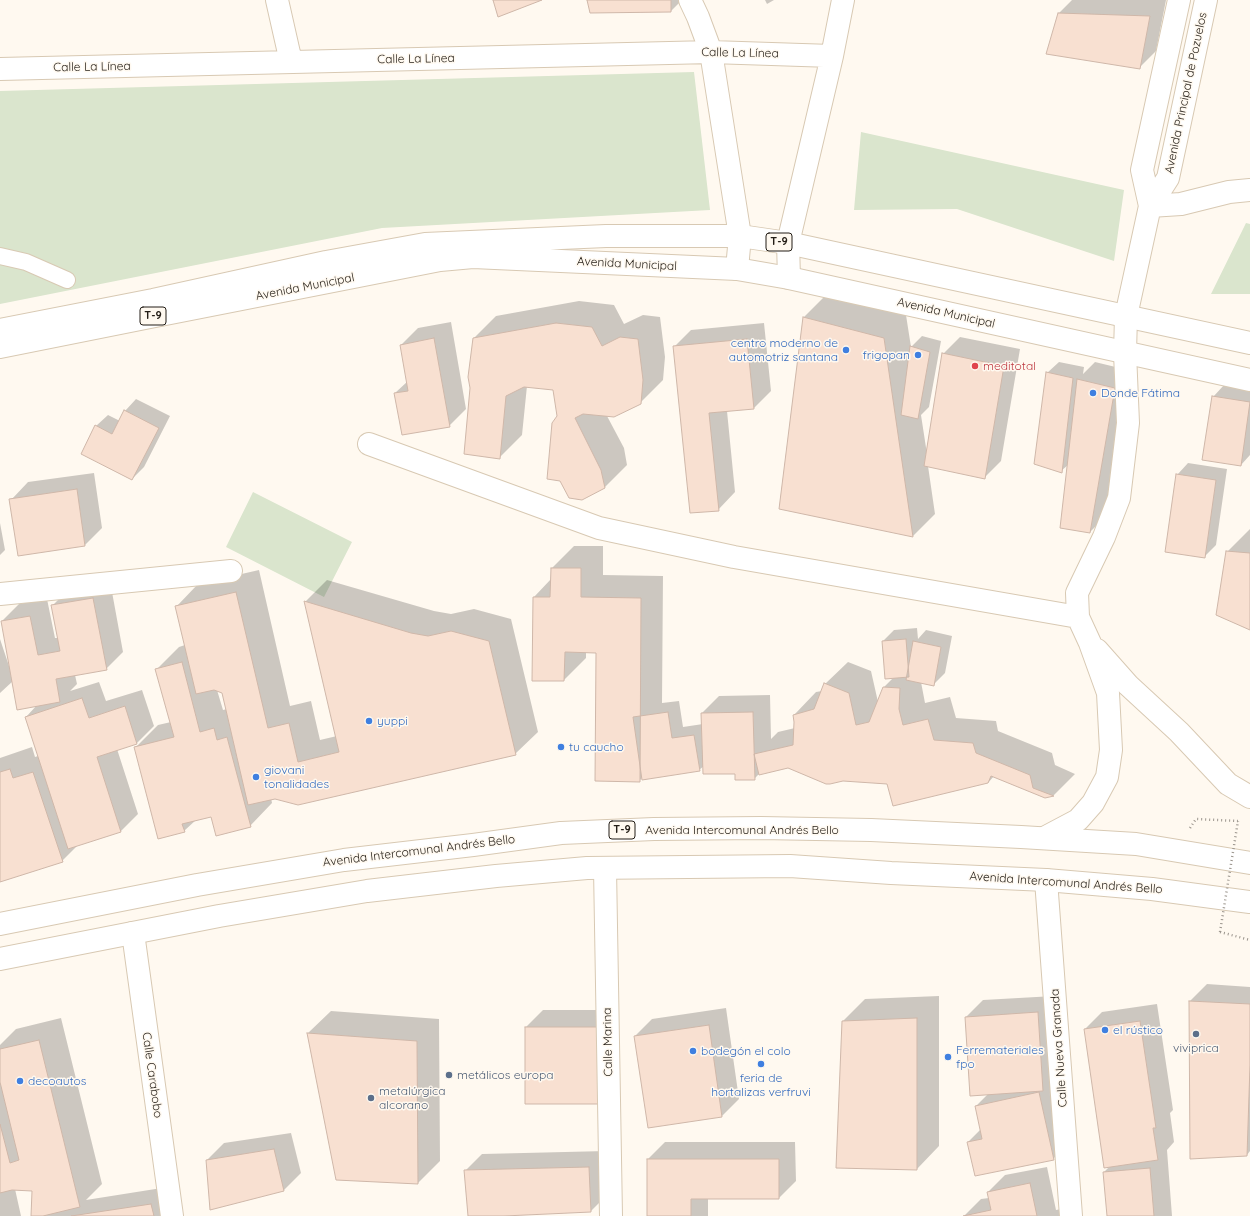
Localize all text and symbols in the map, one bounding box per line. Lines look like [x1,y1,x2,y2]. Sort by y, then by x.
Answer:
street label: Avenida Principal de Pozuelos [1162,11,1210,175]
street label: Calle La Línea [701,45,779,61]
street label: Calle La Línea [377,51,455,67]
street label: Calle La Línea [53,59,131,75]
road number: T-9 [766,233,792,251]
street label: Avenida Municipal [577,254,677,274]
street label: Avenida Municipal [254,270,356,304]
street label: Avenida Municipal [896,295,996,331]
road number: T-9 [140,307,166,325]
place label: centro moderno de automotriz santana [729,336,838,364]
marker: centro moderno de automotriz santana [841,345,851,355]
place label: frigopan [863,348,910,362]
marker: frigopan [913,350,923,360]
place label: meditotal [983,359,1036,373]
marker: meditotal [970,361,980,371]
place label: Donde Fátima [1101,386,1180,400]
marker: Donde Fátima [1088,388,1098,398]
place label: yuppi [377,714,408,728]
marker: yuppi [364,716,374,726]
place label: tu caucho [569,740,624,754]
marker: tu caucho [556,742,566,752]
place label: giovani tonalidades [264,763,329,791]
marker: giovani tonalidades [251,772,261,782]
road number: T-9 [609,821,635,839]
street label: Avenida Intercomunal Andrés Bello [645,823,839,837]
street label: Avenida Intercomunal Andrés Bello [322,832,516,870]
street label: Avenida Intercomunal Andrés Bello [969,869,1163,897]
street label: Calle Nueva Granada [1048,988,1070,1108]
street label: Calle Marina [600,1007,616,1077]
place label: el rústico [1113,1023,1163,1037]
marker: el rústico [1100,1025,1110,1035]
marker: viviprica [1191,1029,1201,1039]
street label: Calle Carabobo [139,1031,165,1119]
place label: viviprica [1173,1041,1219,1055]
place label: Ferremateriales fpo [956,1043,1044,1071]
place label: bodegón el colo [701,1044,791,1058]
marker: bodegón el colo [688,1046,698,1056]
marker: Ferremateriales fpo [943,1052,953,1062]
marker: feria de hortalizas verfruvi [756,1059,766,1069]
place label: metálicos europa [457,1068,554,1082]
marker: metálicos europa [444,1070,454,1080]
place label: feria de hortalizas verfruvi [711,1071,811,1099]
place label: decoautos [28,1074,86,1088]
marker: decoautos [15,1076,25,1086]
place label: metalúrgica alcorano [379,1084,446,1112]
marker: metalúrgica alcorano [366,1093,376,1103]

